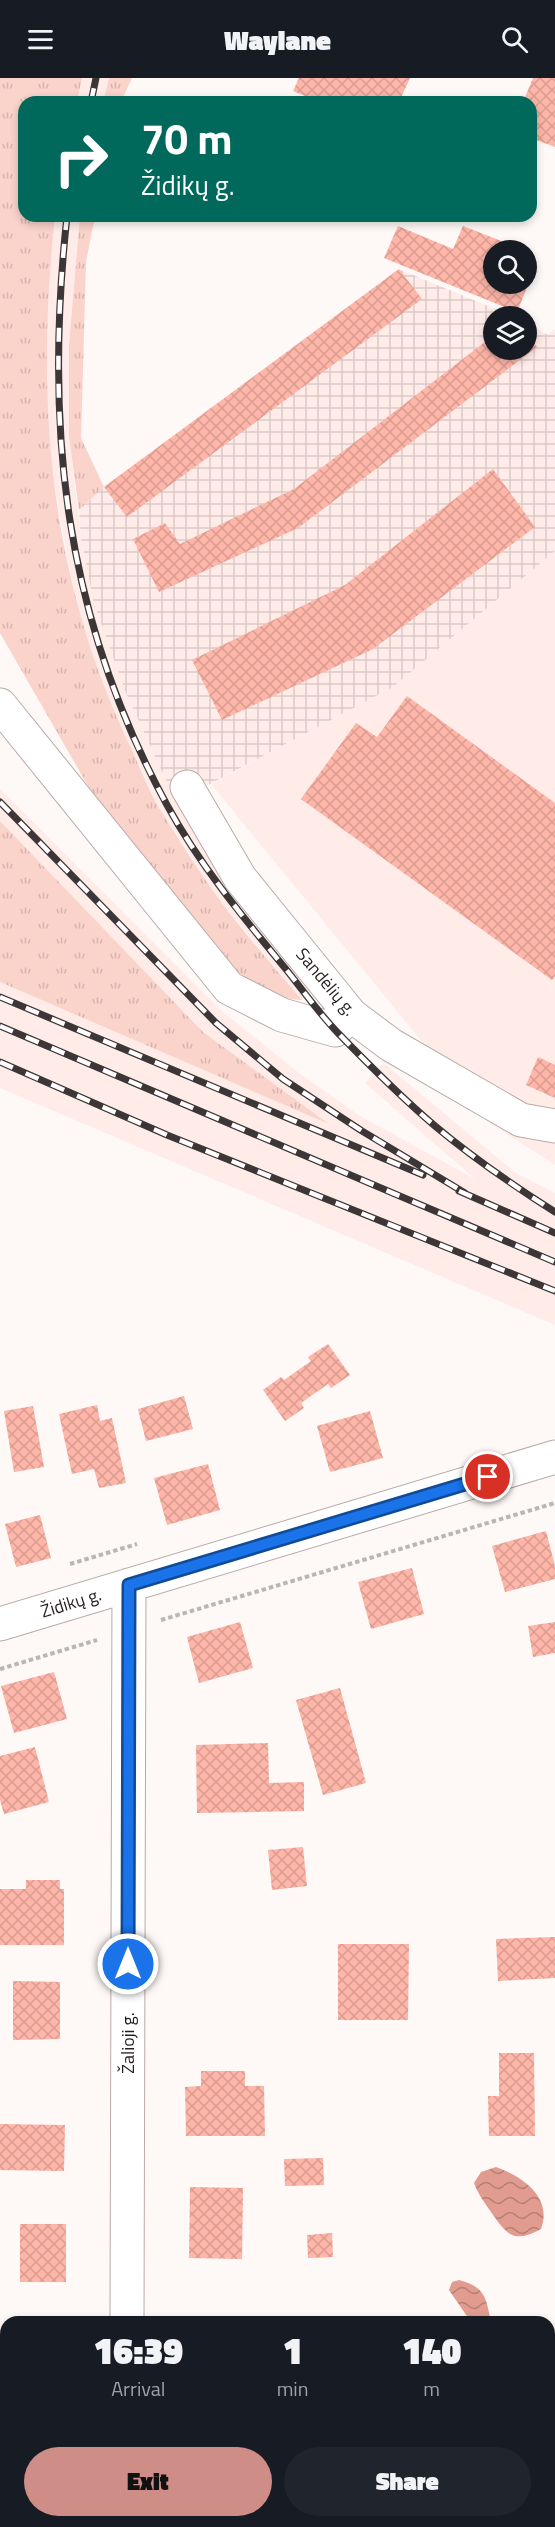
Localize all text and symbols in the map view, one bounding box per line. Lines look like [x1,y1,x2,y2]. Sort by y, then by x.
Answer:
text: Waylane [224,19,331,60]
icon: menu [24,23,57,56]
icon: search [498,23,531,56]
text: 70 m [141,106,233,170]
icon: right [42,120,120,198]
text: Židikų g. [141,164,235,205]
map controls [483,240,537,360]
button: search [483,240,537,294]
button: layers [483,306,537,360]
street label: Sandėlių g. [290,942,363,1022]
pin [462,1451,513,1502]
icon: arrive [471,1460,504,1493]
street label: Židikų g. [37,1580,105,1625]
position arrow [96,1932,160,1996]
street label: Žalioji g. [114,2012,141,2074]
text: 16:39 [94,2323,183,2378]
text: 1 [283,2323,302,2378]
text: 140 [402,2323,461,2378]
text: Arrival [111,2373,165,2404]
text: min [277,2373,308,2404]
text: m [423,2373,440,2404]
button: Exit [24,2447,272,2516]
button: Share [284,2447,531,2516]

